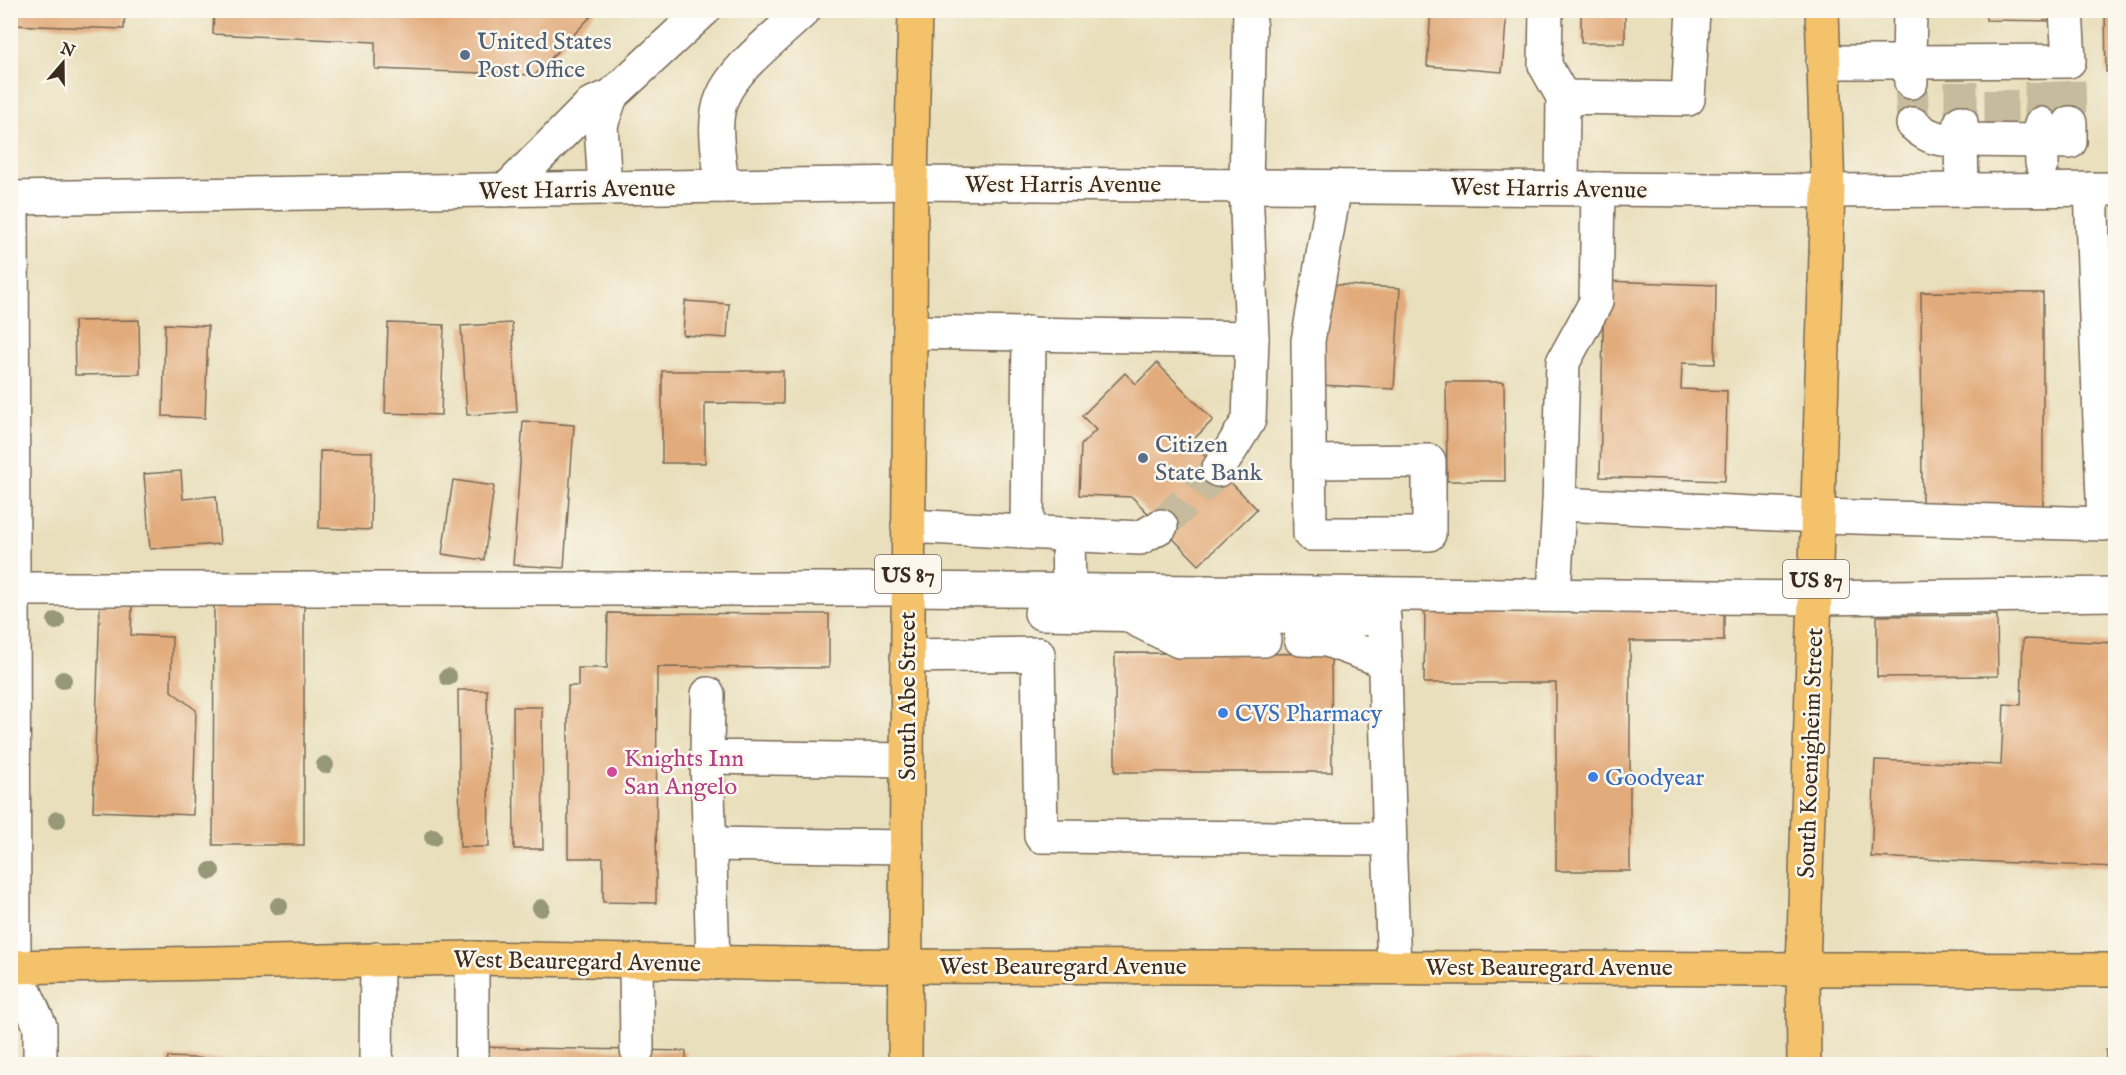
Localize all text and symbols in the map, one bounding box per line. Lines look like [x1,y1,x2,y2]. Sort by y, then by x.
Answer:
place label: United States Post Office [477,27,612,86]
north arrow [33,33,93,93]
text: N [57,39,78,63]
marker: United States Post Office [458,48,472,62]
street label: West Harris Avenue [965,170,1161,201]
street label: West Harris Avenue [1450,172,1648,207]
street label: West Harris Avenue [478,173,676,208]
place label: Citizen State Bank [1155,430,1262,489]
marker: Citizen State Bank [1136,451,1150,465]
road number: US 87 [875,555,941,593]
road number: US 87 [1783,560,1849,598]
street label: South Abe Street [893,612,924,780]
street label: South Koenigheim Street [1792,627,1831,879]
place label: CVS Pharmacy [1235,699,1382,730]
marker: CVS Pharmacy [1216,706,1230,720]
place label: Knights Inn San Angelo [624,744,744,803]
place label: Goodyear [1605,763,1705,794]
marker: Knights Inn San Angelo [605,765,619,779]
marker: Goodyear [1586,770,1600,784]
street label: West Beauregard Avenue [453,945,701,980]
street label: West Beauregard Avenue [939,952,1187,983]
street label: West Beauregard Avenue [1425,953,1673,984]

